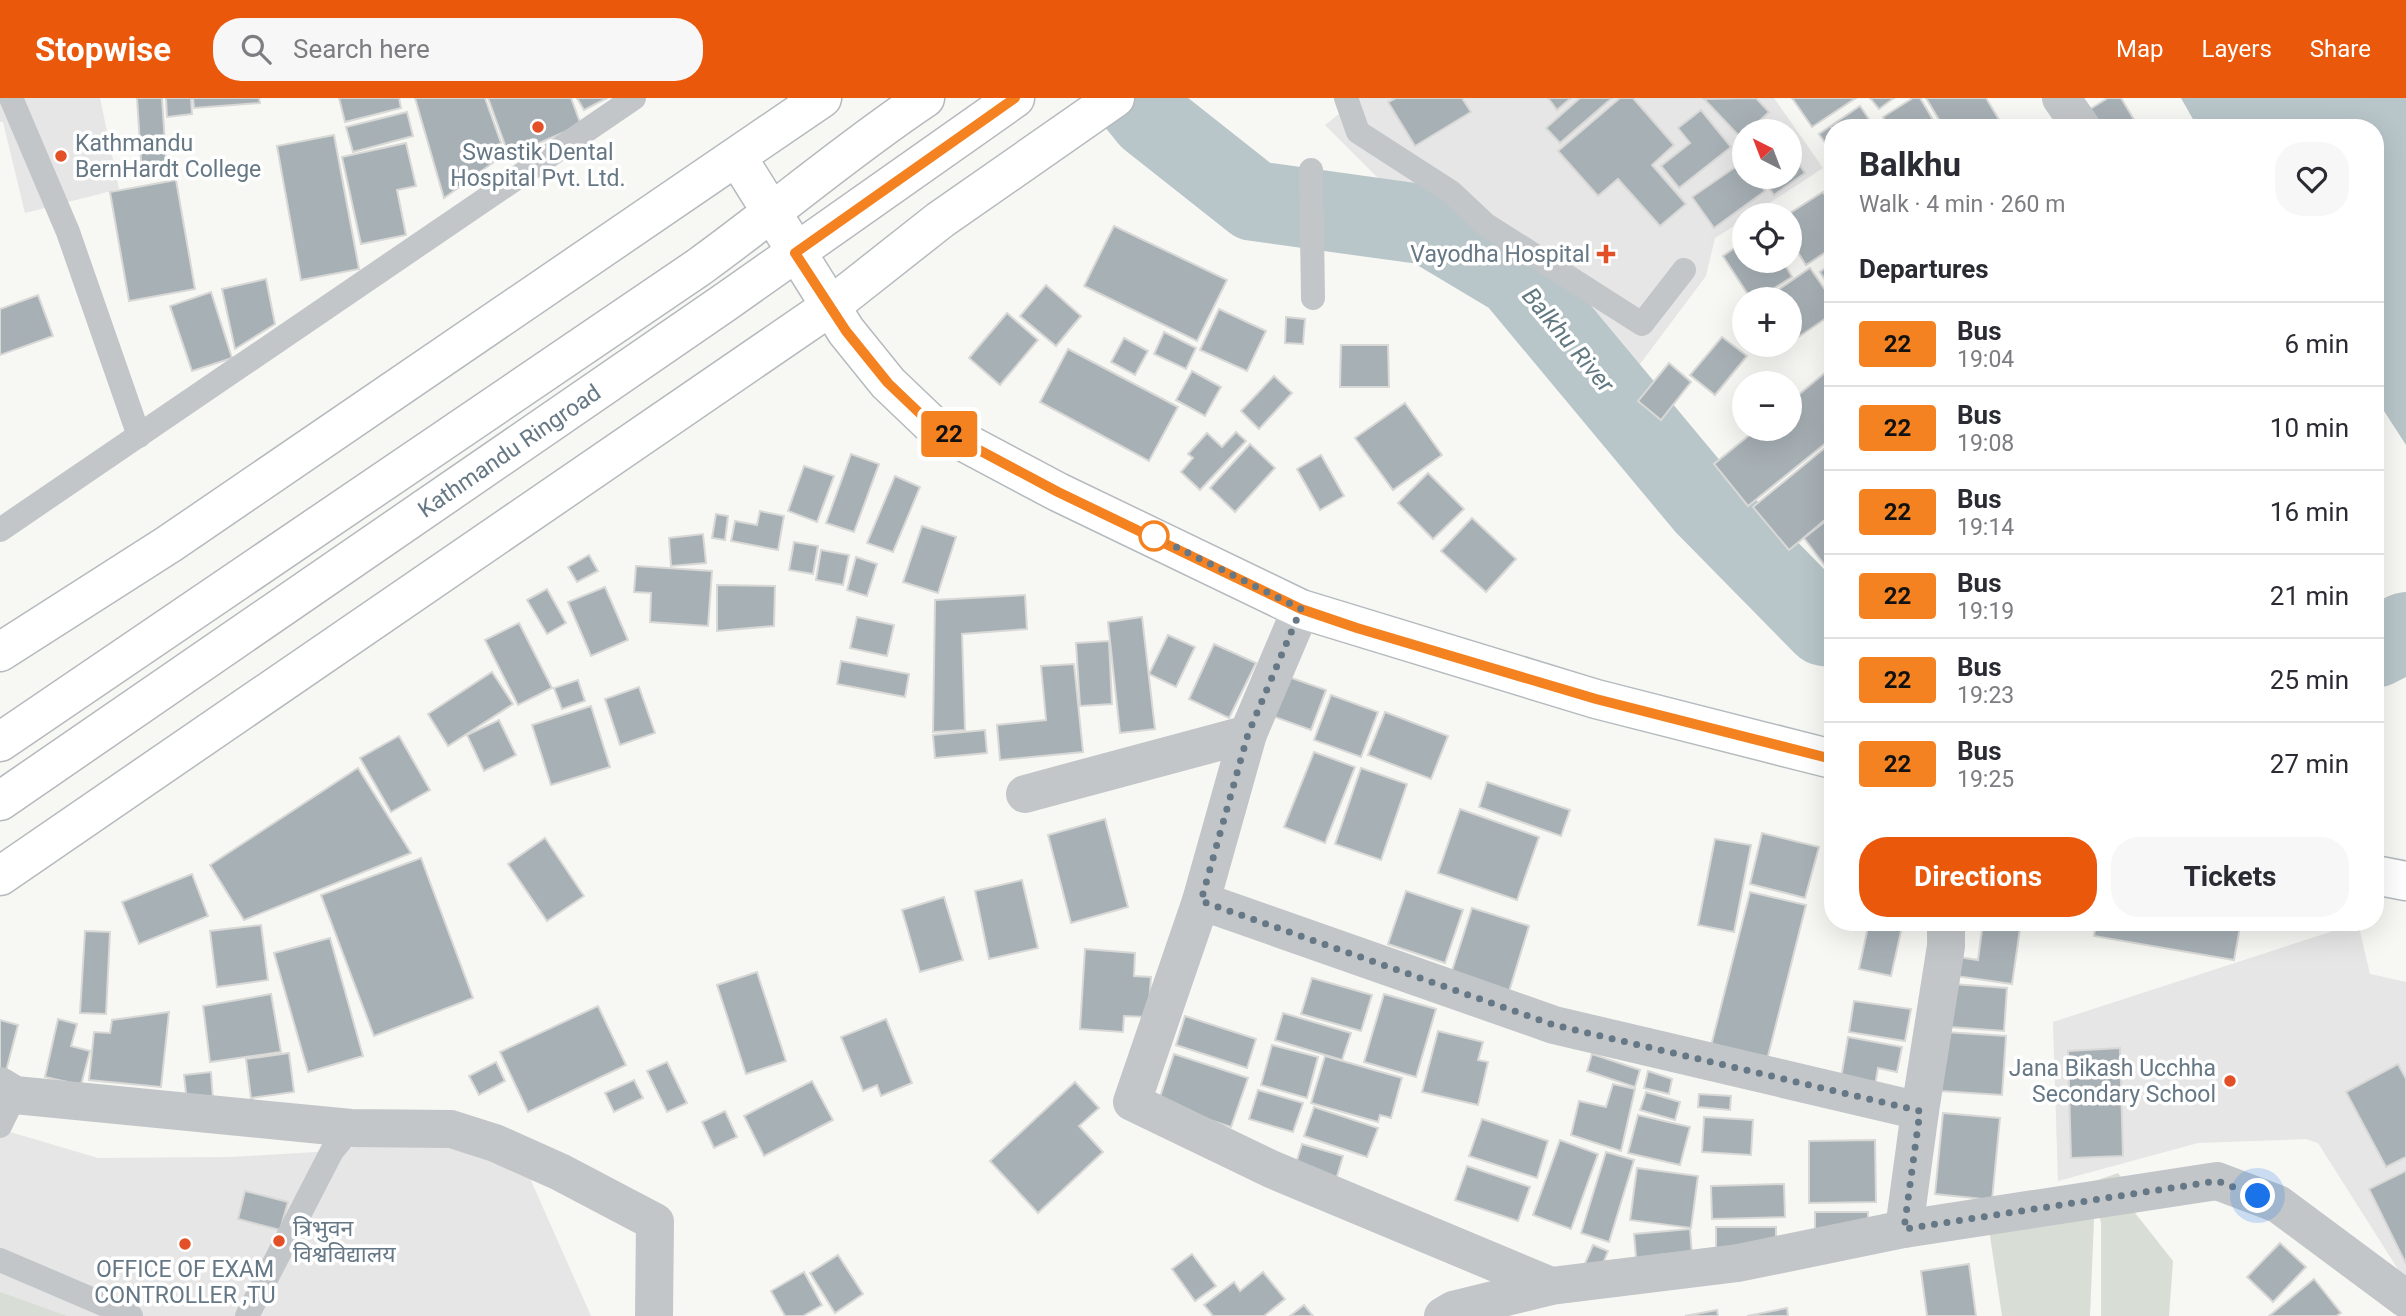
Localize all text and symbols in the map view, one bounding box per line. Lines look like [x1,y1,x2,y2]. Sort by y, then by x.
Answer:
search box [213,18,703,81]
text: Stopwise [35,30,171,69]
icon: search [237,30,275,68]
text: Search here [293,34,430,64]
text: Map [2116,35,2164,63]
text: Layers [2202,35,2272,63]
text: Share [2310,35,2371,63]
marker: Swastik Dental Hospital Pvt. Ltd. [530,119,546,135]
north arrow [1732,119,1802,189]
map controls [1732,119,1802,441]
place label: Kathmandu BernHardt College [75,130,261,183]
place label: Swastik Dental Hospital Pvt. Ltd. [450,139,626,192]
button: heart [2275,142,2349,216]
text: Balkhu [1859,145,1961,184]
marker: Kathmandu BernHardt College [53,148,69,164]
text: Walk · 4 min · 260 m [1859,191,2065,218]
button: locate [1732,203,1802,273]
place label: Vayodha Hospital [1410,241,1590,268]
marker: Vayodha Hospital [1596,244,1616,264]
text: Departures [1859,254,1989,284]
water label: Balkhu River [1516,282,1620,399]
button: + [1732,287,1802,357]
text: Bus [1957,316,2002,346]
text: 6 min [2284,329,2349,359]
text: 22 [1884,330,1911,358]
text: 19:04 [1957,346,2014,373]
button: − [1732,371,1802,441]
street label: Kathmandu Ringroad [413,379,606,523]
text: Bus [1957,400,2002,430]
line badge: 22 [918,411,981,457]
text: 10 min [2270,413,2349,443]
text: 22 [1884,414,1911,442]
text: 22 [935,420,963,448]
text: 19:08 [1957,430,2014,457]
text: Bus [1957,484,2002,514]
text: 16 min [2270,497,2349,527]
text: 22 [1884,498,1911,526]
text: 19:14 [1957,514,2014,541]
unlabelled marker [1139,521,1169,551]
text: Bus [1957,568,2002,598]
text: 21 min [2270,581,2349,611]
text: 22 [1884,582,1911,610]
text: 19:19 [1957,598,2014,625]
text: Bus [1957,652,2002,682]
text: 25 min [2270,665,2349,695]
text: 22 [1884,666,1911,694]
text: 19:23 [1957,682,2014,709]
text: Bus [1957,736,2002,766]
text: 27 min [2270,749,2349,779]
text: 22 [1884,750,1911,778]
text: 19:25 [1957,766,2014,793]
button: Directions [1859,837,2097,917]
button: Tickets [2111,837,2349,917]
place label: Jana Bikash Ucchha Secondary School [2009,1055,2216,1108]
marker: Jana Bikash Ucchha Secondary School [2222,1073,2238,1089]
your location [2240,1178,2275,1213]
place label: त्रिभुवन विश्वविद्यालय [293,1215,396,1268]
marker: त्रिभुवन विश्वविद्यालय [271,1233,287,1249]
marker: OFFICE OF EXAM CONTROLLER ,TU [177,1236,193,1252]
place label: OFFICE OF EXAM CONTROLLER ,TU [94,1256,276,1309]

